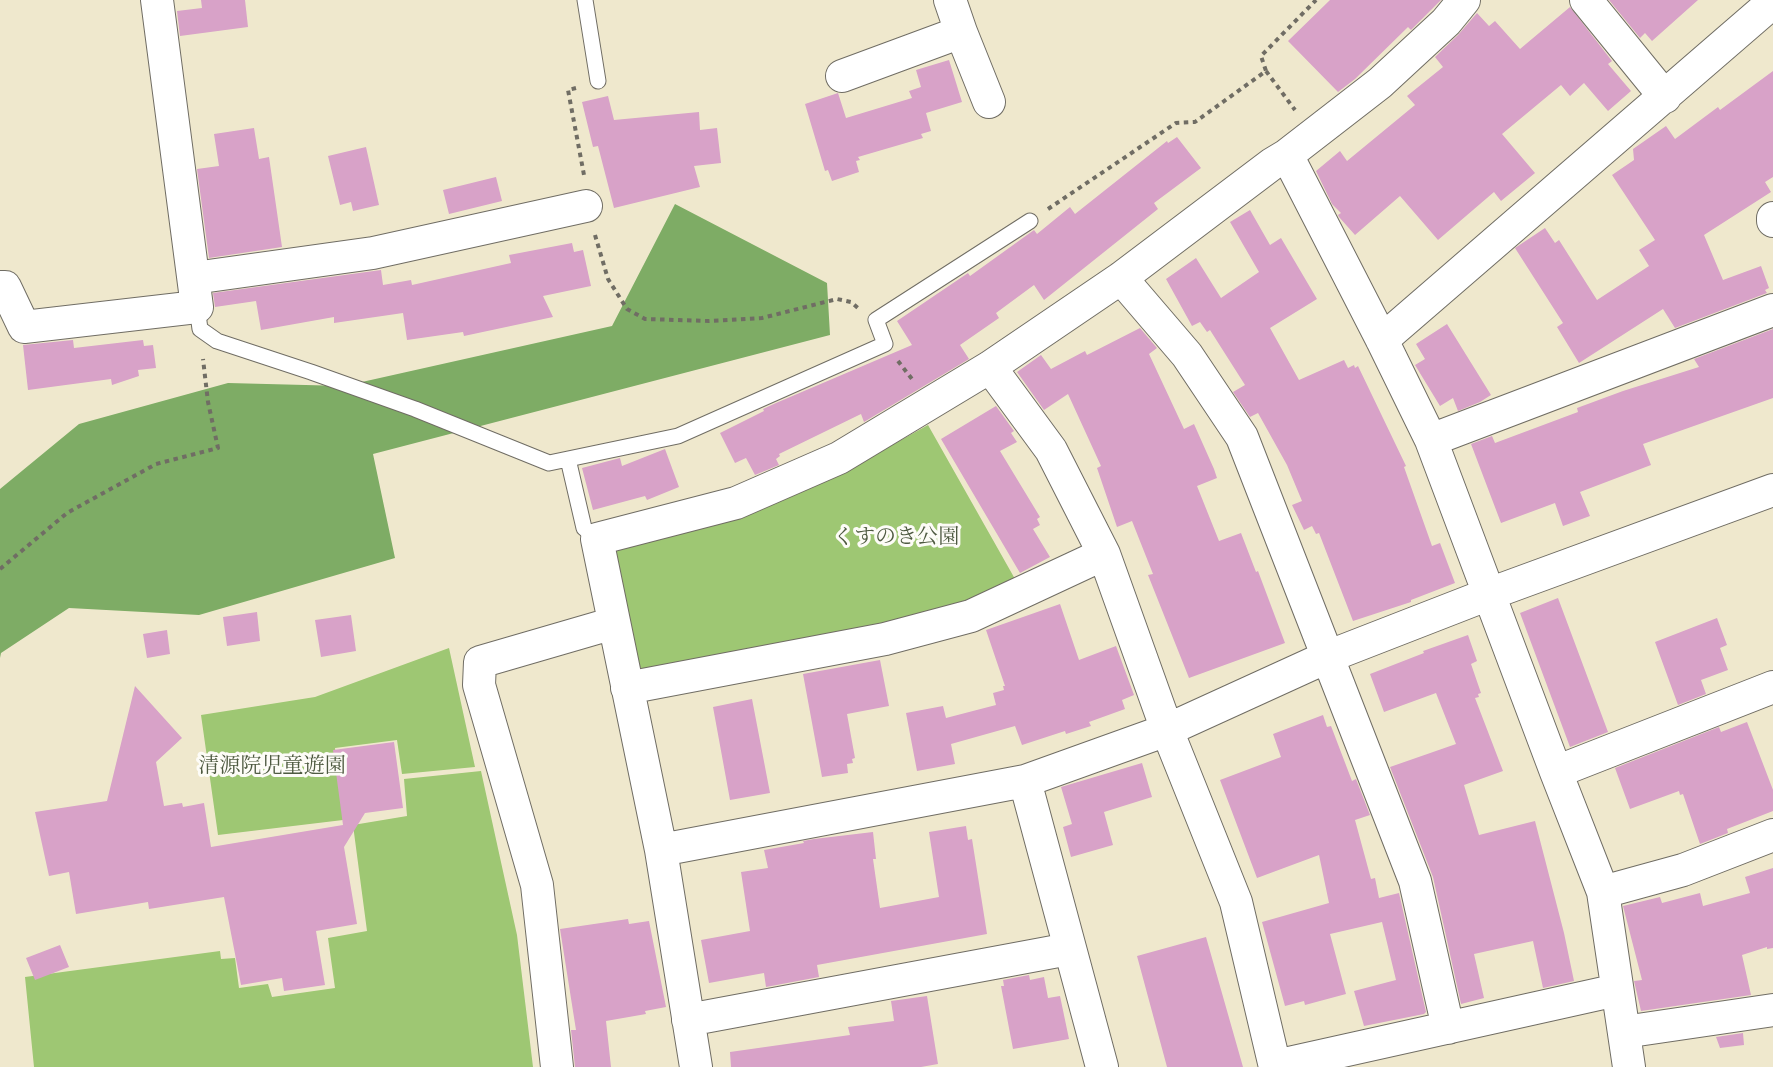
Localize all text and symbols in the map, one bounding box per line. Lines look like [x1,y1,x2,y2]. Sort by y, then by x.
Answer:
park label: くすのき公園 [833,524,959,550]
park label: 清源院児童遊園 [199,753,345,779]

